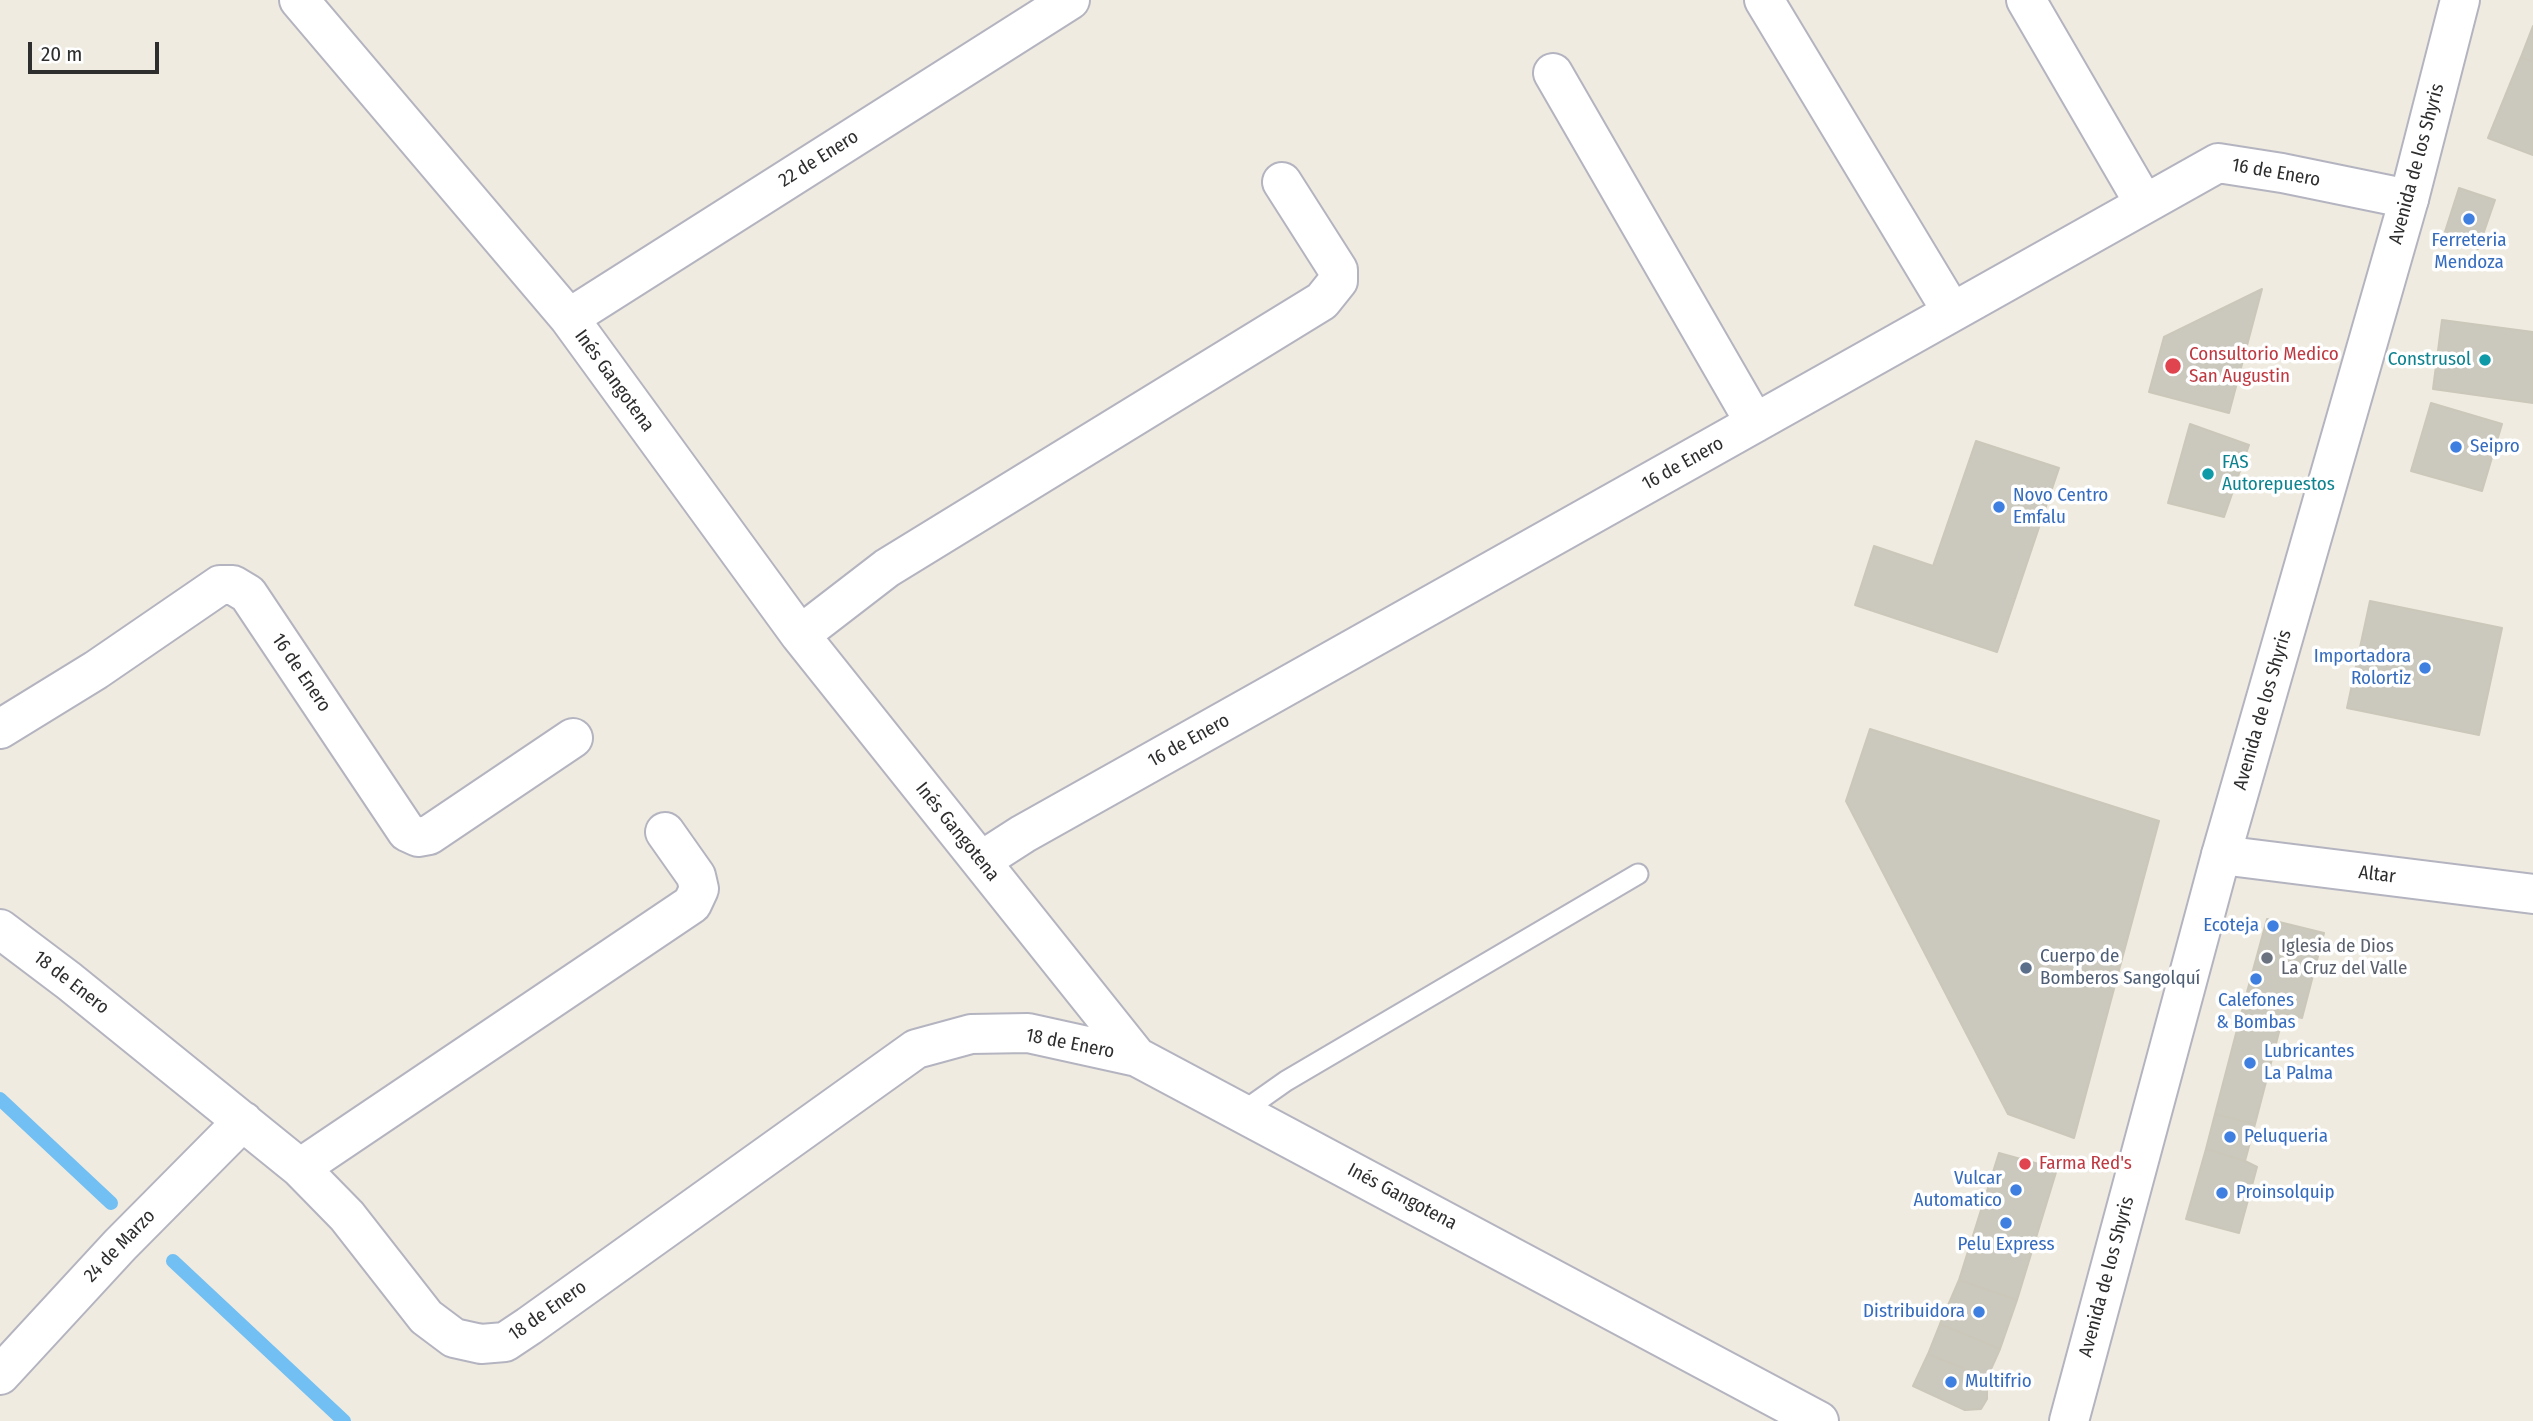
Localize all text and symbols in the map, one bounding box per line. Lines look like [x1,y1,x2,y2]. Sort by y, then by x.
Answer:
scale bar [32,28,163,72]
text: 20 m [41,41,82,67]
street label: Avenida de los Shyris [2385,81,2449,247]
street label: 22 de Enero [775,126,863,192]
street label: 16 de Enero [2230,154,2322,192]
marker: Ferreteria Mendoza [2461,211,2477,227]
place label: Ferreteria Mendoza [2431,230,2507,274]
street label: Inés Gangotena [569,326,659,436]
place label: Consultorio Medico San Augustin [2189,344,2339,388]
place label: Construsol [2388,349,2471,371]
marker: Construsol [2477,352,2493,368]
marker: Consultorio Medico San Augustin [2163,356,2183,376]
street label: 16 de Enero [1638,432,1728,496]
place label: Seipro [2470,436,2520,458]
marker: Seipro [2448,439,2464,455]
place label: FAS Autorepuestos [2222,452,2335,496]
marker: FAS Autorepuestos [2200,466,2216,482]
place label: Novo Centro Emfalu [2013,485,2108,529]
marker: Novo Centro Emfalu [1991,499,2007,515]
street label: Avenida de los Shyris [2229,627,2297,793]
street label: 16 de Enero [267,630,335,716]
place label: Importadora Rolortiz [2314,646,2411,690]
marker: Importadora Rolortiz [2417,660,2433,676]
street label: 16 de Enero [1144,709,1234,773]
street label: Inés Gangotena [910,778,1004,886]
street label: Altar [2357,861,2397,889]
place label: Ecoteja [2203,915,2259,937]
marker: Ecoteja [2265,918,2281,934]
place label: Iglesia de Dios La Cruz del Valle [2281,936,2407,980]
street label: 18 de Enero [29,946,113,1020]
place label: Cuerpo de Bomberos Sangolquí [2040,946,2200,990]
marker: Iglesia de Dios La Cruz del Valle [2259,950,2275,966]
marker: Cuerpo de Bomberos Sangolquí [2018,960,2034,976]
marker: Calefones & Bombas [2248,971,2264,987]
place label: Calefones & Bombas [2216,990,2296,1034]
street label: 18 de Enero [1024,1024,1116,1064]
place label: Lubricantes La Palma [2264,1041,2354,1085]
marker: Lubricantes La Palma [2242,1055,2258,1071]
place label: Peluqueria [2244,1126,2328,1148]
marker: Peluqueria [2222,1129,2238,1145]
place label: Farma Red's [2039,1153,2132,1175]
marker: Farma Red's [2017,1156,2033,1172]
street label: Inés Gangotena [1343,1159,1461,1235]
place label: Vulcar Automatico [1913,1168,2002,1212]
marker: Vulcar Automatico [2008,1182,2024,1198]
place label: Proinsolquip [2236,1182,2334,1204]
marker: Proinsolquip [2214,1185,2230,1201]
street label: Avenida de los Shyris [2075,1194,2139,1360]
street label: 24 de Marzo [80,1205,160,1287]
marker: Pelu Express [1998,1215,2014,1231]
place label: Pelu Express [1957,1234,2055,1256]
street label: 18 de Enero [505,1276,591,1346]
place label: Distribuidora [1863,1301,1965,1323]
marker: Distribuidora [1971,1304,1987,1320]
place label: Multifrio [1965,1371,2032,1393]
marker: Multifrio [1943,1374,1959,1390]

